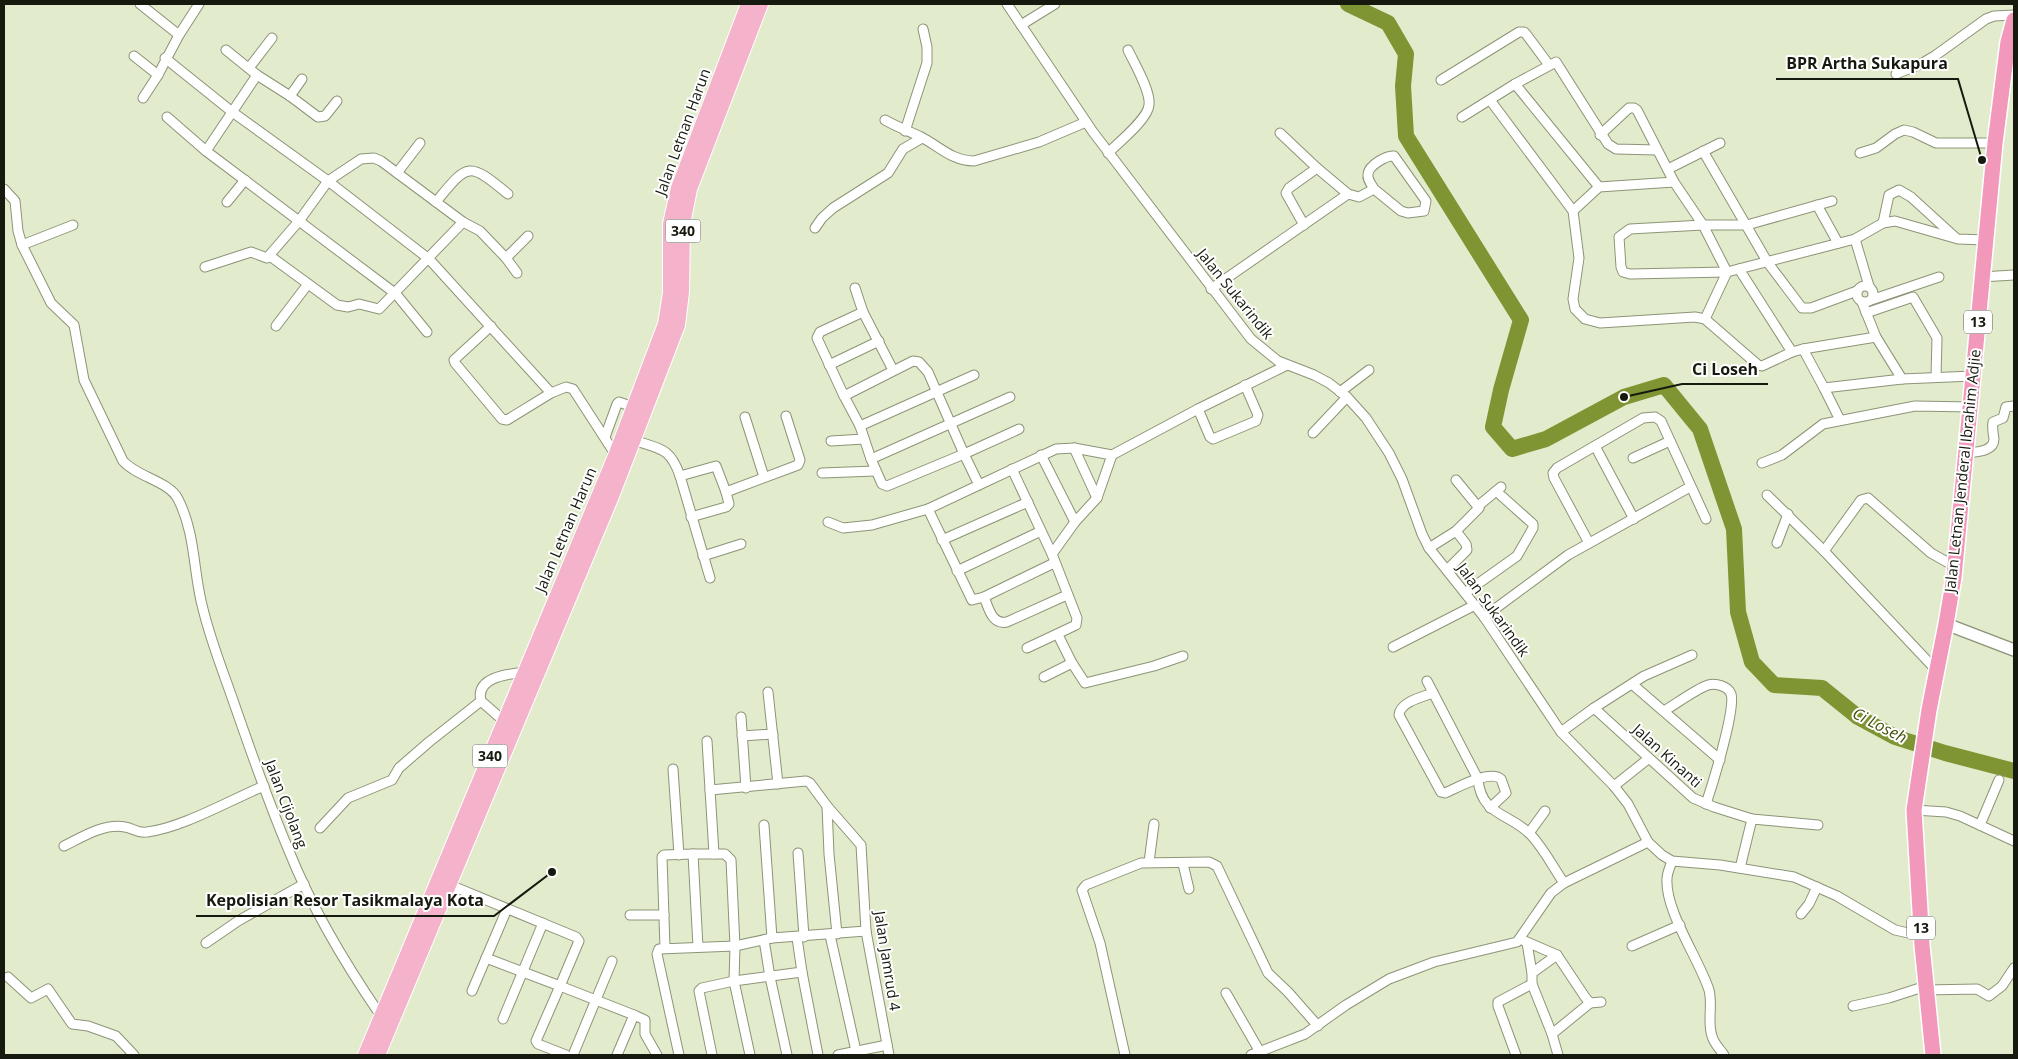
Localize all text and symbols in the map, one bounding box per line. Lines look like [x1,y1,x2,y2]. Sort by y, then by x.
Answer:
callout: BPR Artha Sukapura [1776,48,1958,79]
text: BPR Artha Sukapura [1786,52,1948,74]
street label: Jalan Letnan Harun [649,65,714,200]
road number: 340 [666,220,700,242]
street label: Jalan Sukarindik [1192,242,1279,343]
road number: 13 [1964,311,1992,334]
street label: Jalan Letnan Jenderal Ibrahim Adjie [1939,348,1985,595]
callout: Ci Loseh [1682,353,1768,384]
text: Ci Loseh [1692,358,1758,380]
street label: Jalan Letnan Harun [529,464,600,597]
street label: Jalan Sukarindik [1452,557,1535,660]
water label: Ci Loseh [1849,702,1911,748]
street label: Jalan Kinanti [1627,718,1706,792]
road number: 340 [472,744,508,768]
street label: Jalan Cijolang [260,755,313,851]
callout: Kepolisian Resor Tasikmalaya Kota [196,885,494,916]
text: Kepolisian Resor Tasikmalaya Kota [206,889,484,911]
street label: Jalan Jamrud 4 [870,908,906,1013]
road number: 13 [1907,916,1935,940]

